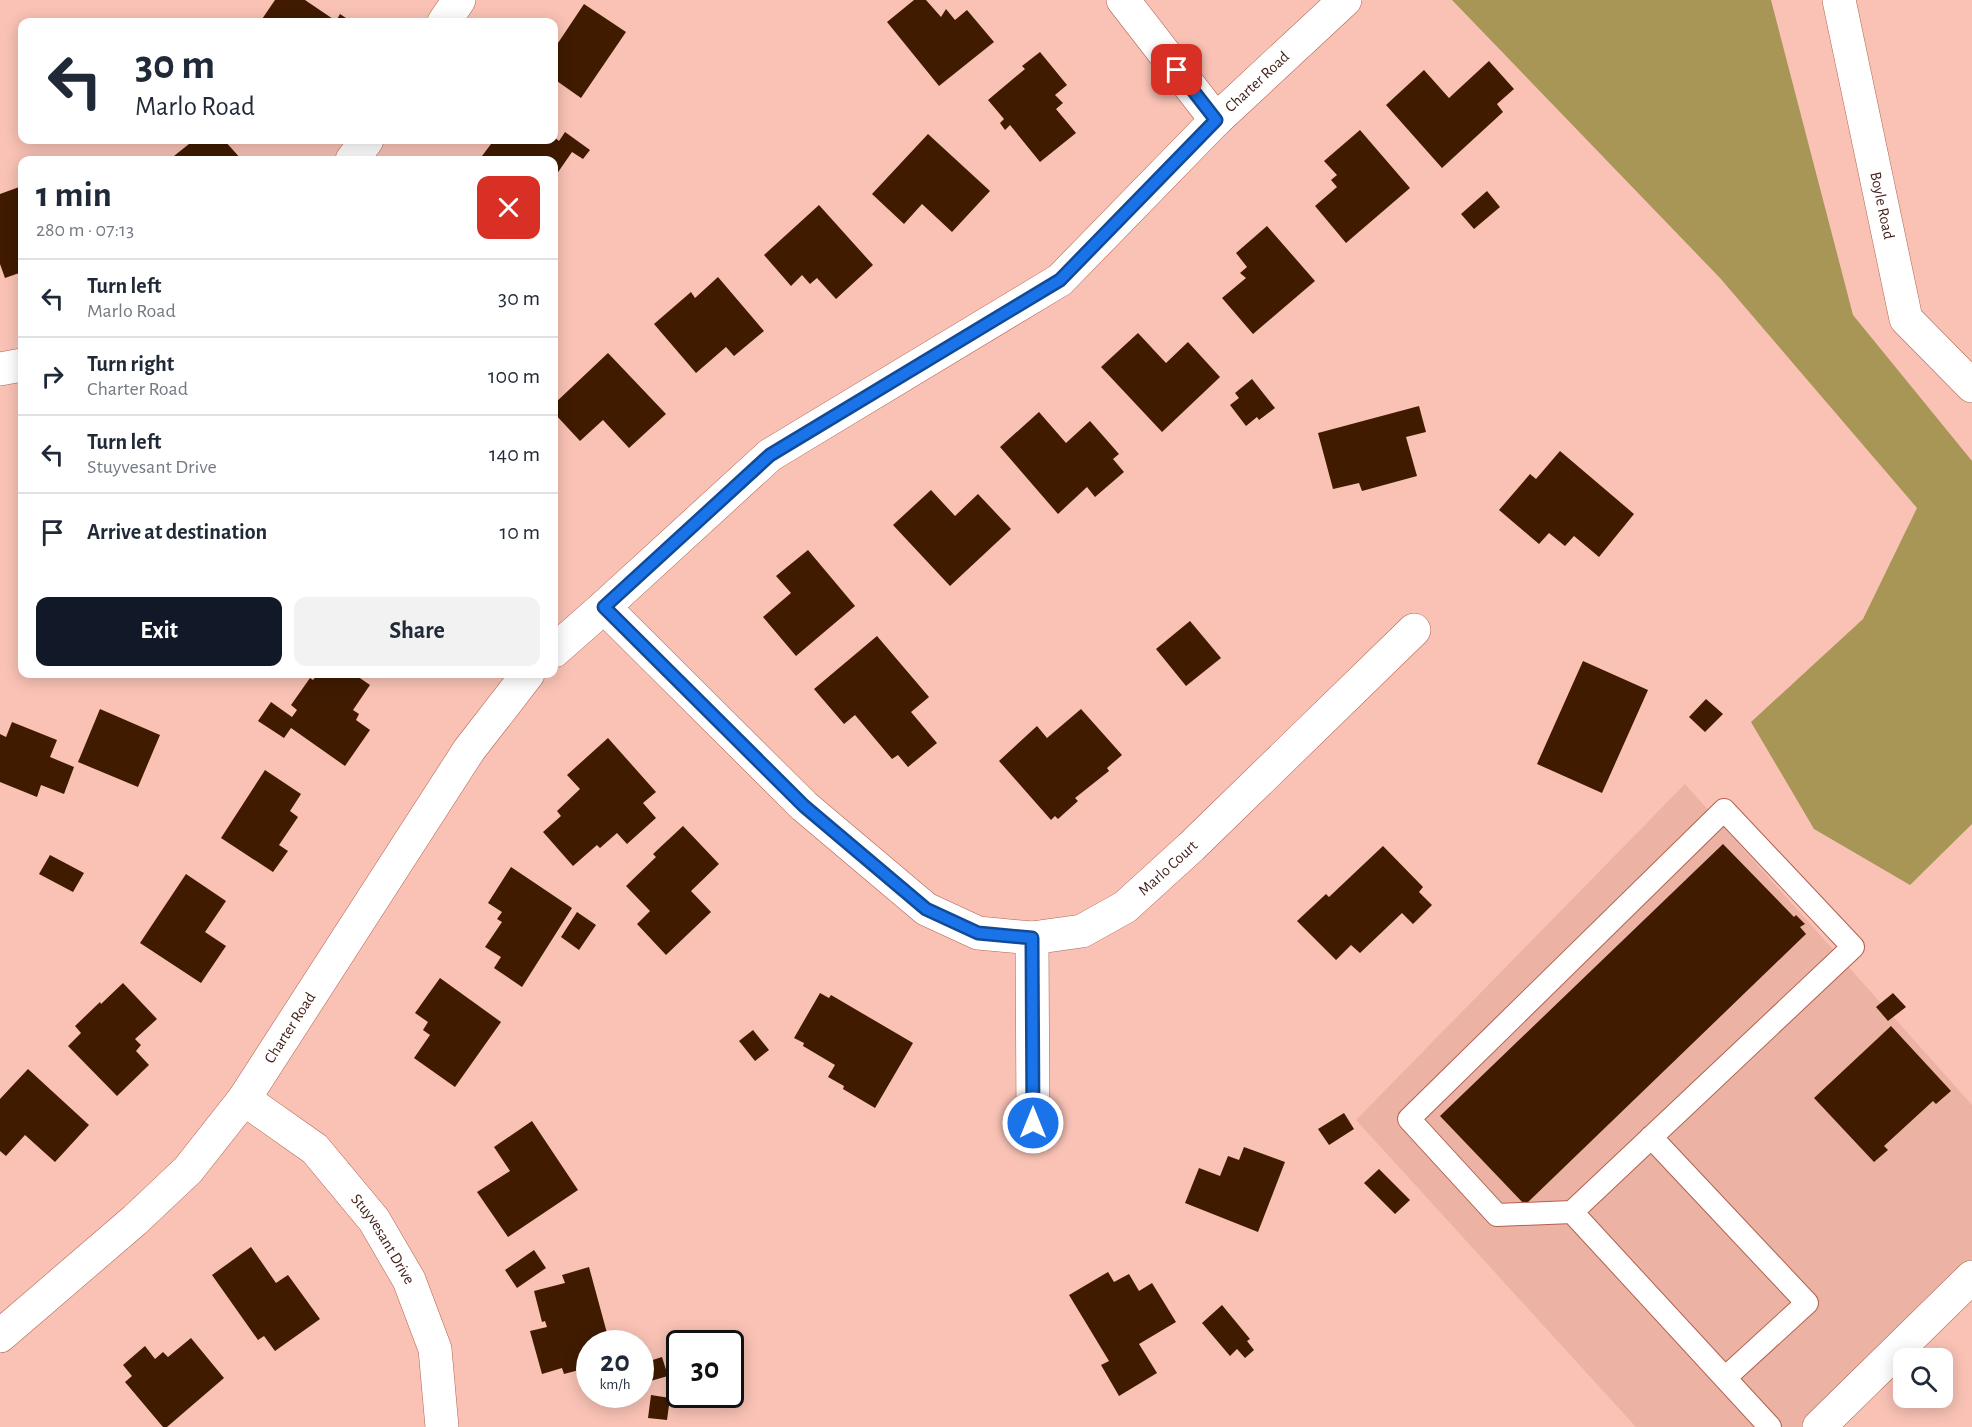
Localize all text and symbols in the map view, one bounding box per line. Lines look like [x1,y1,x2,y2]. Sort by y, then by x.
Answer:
icon: left [36,42,114,120]
text: 30 m [135,44,215,86]
pin [1151,44,1202,95]
street label: Charter Road [1222,48,1292,115]
icon: arrive [1160,53,1193,86]
text: Marlo Road [135,93,255,120]
street label: Boyle Road [1867,170,1897,241]
button: close [477,176,540,239]
text: 1 min [36,177,112,213]
text: 280 m · 07:13 [36,220,134,240]
text: Turn left [87,275,161,297]
icon: left [36,282,69,315]
text: 30 m [498,287,540,309]
text: Marlo Road [87,301,176,321]
text: Turn right [87,353,174,375]
icon: right [36,360,69,393]
text: 100 m [488,365,540,387]
text: Charter Road [87,379,188,399]
text: Turn left [87,431,161,453]
icon: left [36,438,69,471]
text: 140 m [489,443,540,465]
text: Stuyvesant Drive [87,457,217,477]
icon: arrive [36,516,69,549]
text: Arrive at destination [87,521,267,543]
text: 10 m [500,521,540,543]
button: Exit [36,597,282,666]
button: Share [294,597,540,666]
street label: Marlo Court [1135,837,1201,899]
street label: Charter Road [261,989,319,1066]
position arrow [1001,1091,1065,1155]
street label: Stuyvesant Drive [348,1191,418,1287]
speed limit sign: 30 [666,1330,744,1408]
text: 20 [600,1347,630,1377]
map controls [1893,1348,1953,1408]
button: search [1893,1348,1953,1408]
text: km/h [600,1377,630,1392]

